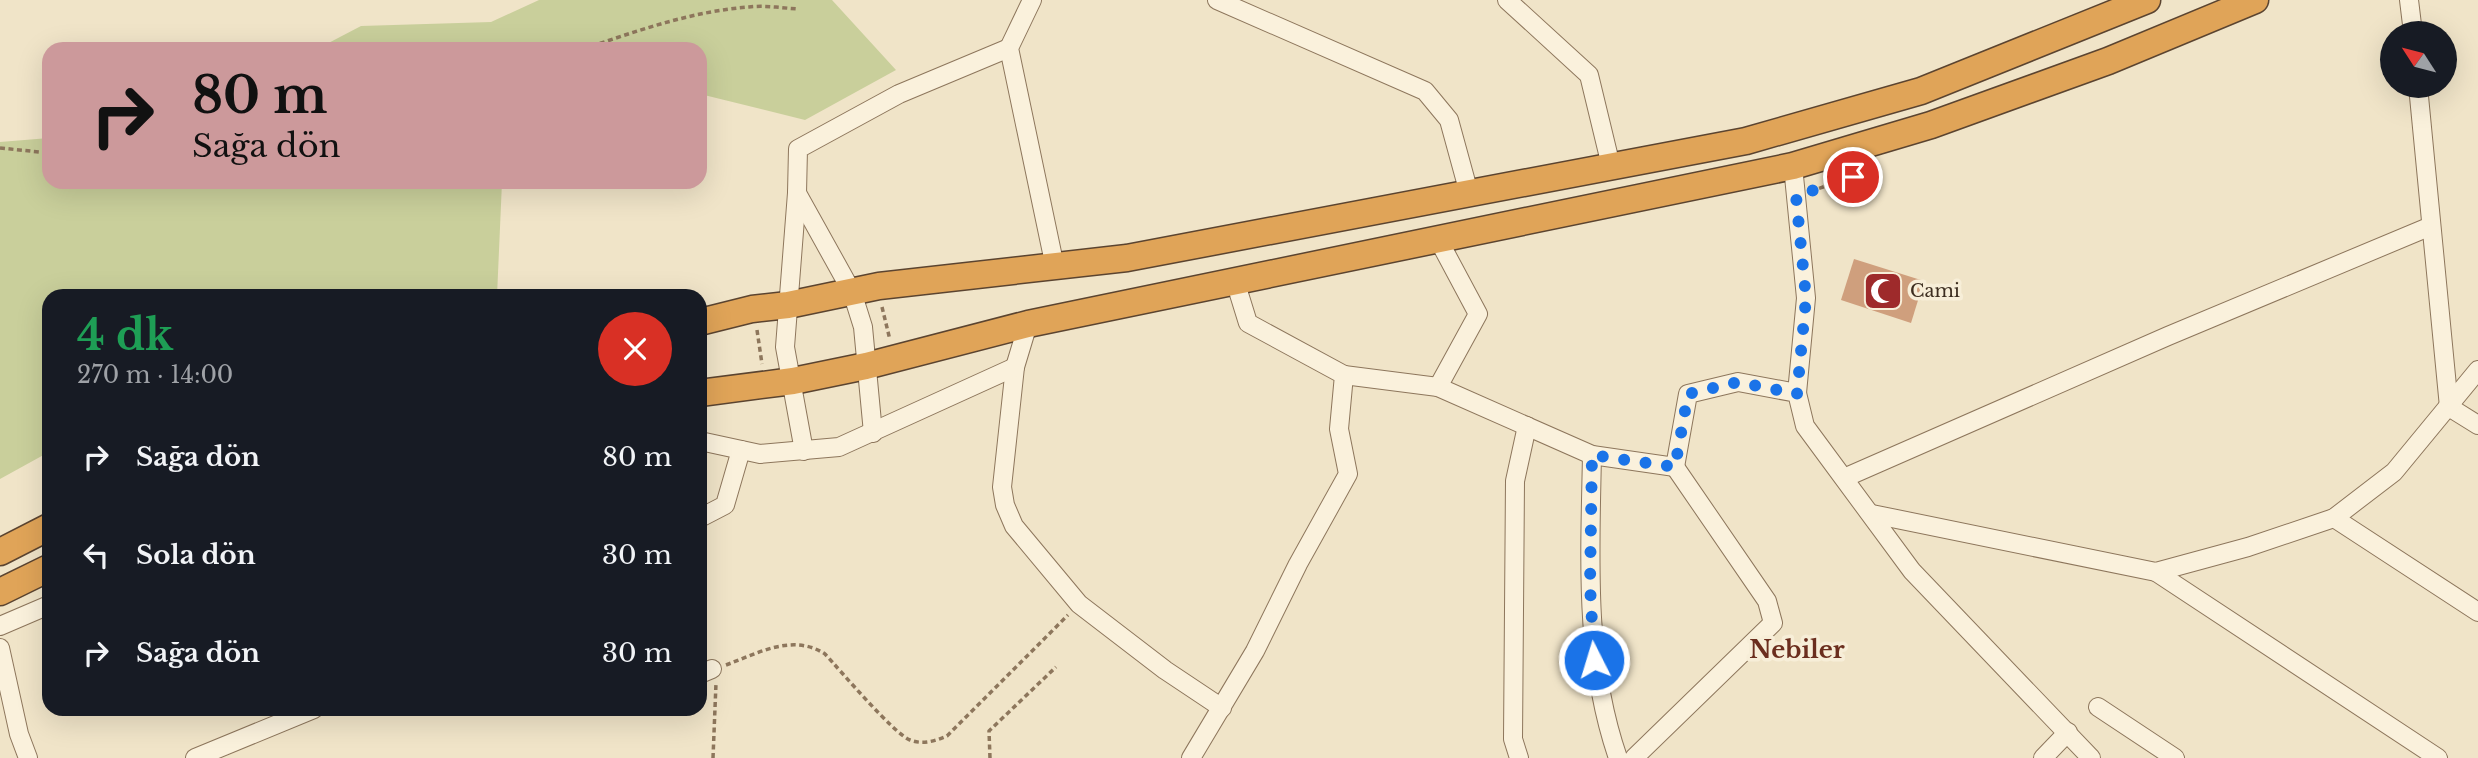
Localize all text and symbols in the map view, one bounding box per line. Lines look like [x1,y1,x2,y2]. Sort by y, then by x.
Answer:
north arrow [2380,21,2457,98]
map controls [2380,21,2457,98]
text: 80 m [192,65,327,126]
icon: right [77,70,168,161]
text: Sağa dön [192,126,341,166]
pin [1823,147,1883,207]
icon: arrive [1834,158,1872,196]
mosque icon: Cami [1862,270,1904,312]
place label: Cami [1910,280,1960,302]
text: 4 dk [77,309,173,361]
button: close [598,312,672,386]
text: 270 m · 14:00 [77,361,233,389]
icon: right [77,438,115,476]
text: Sağa dön [136,441,260,473]
text: 80 m [602,441,672,473]
icon: left [77,536,115,574]
text: Sola dön [136,539,256,571]
text: 30 m [602,539,672,571]
position arrow [1557,623,1631,697]
icon: right [77,634,115,672]
district label: Nebiler [1749,635,1845,664]
text: Sağa dön [136,637,260,669]
text: 30 m [602,637,672,669]

